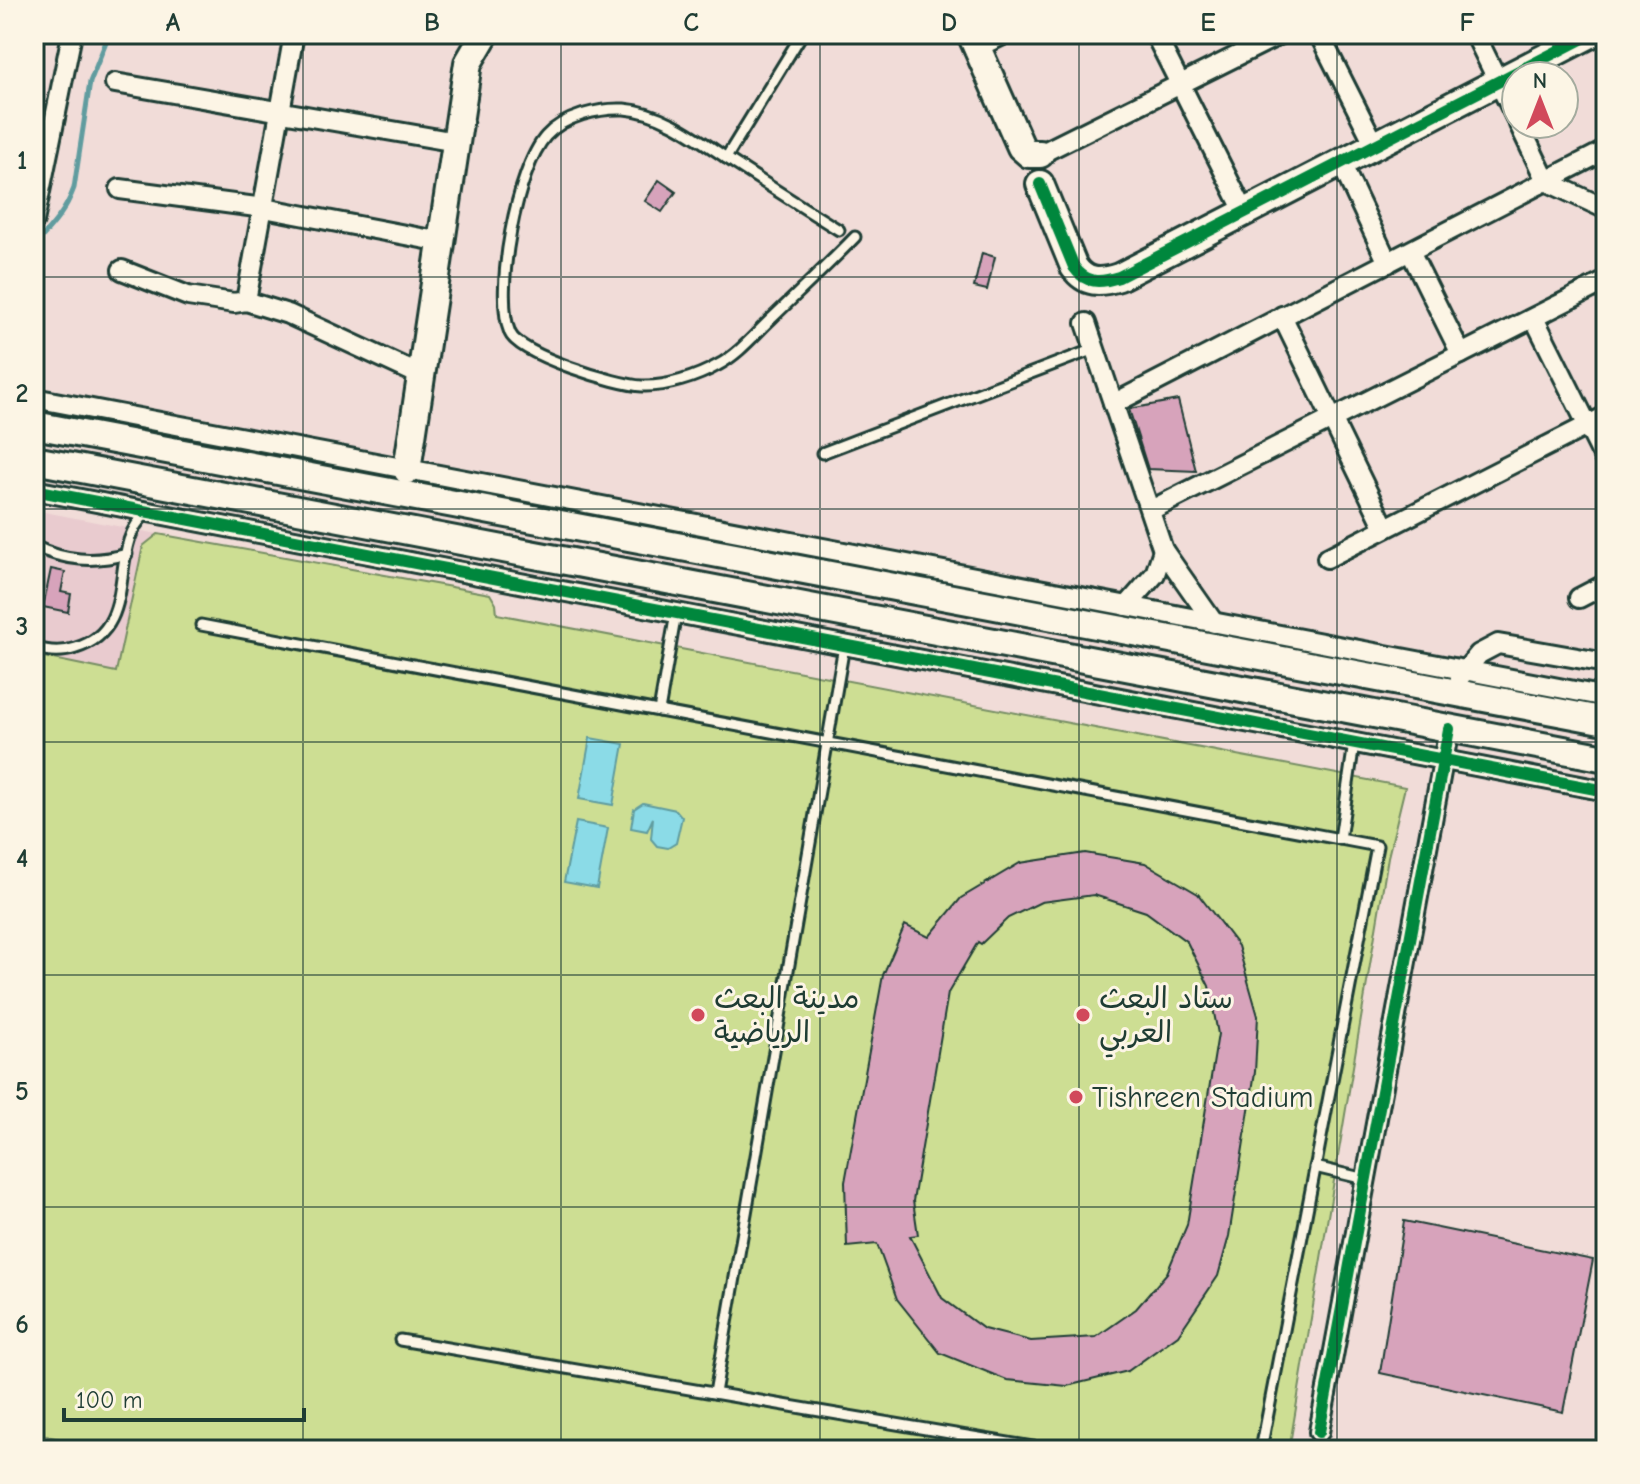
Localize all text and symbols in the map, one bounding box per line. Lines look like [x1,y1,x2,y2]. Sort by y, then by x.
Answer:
text: A [166,8,181,38]
text: B [424,8,440,38]
text: C [683,8,699,38]
text: D [941,8,957,38]
text: E [1200,8,1216,38]
text: F [1459,8,1475,38]
north arrow [1500,60,1580,140]
text: N [1533,68,1547,94]
text: 1 [17,146,27,176]
text: 2 [16,379,28,409]
text: 3 [16,612,28,642]
text: 4 [16,844,28,874]
place label: مدينة البعث الرياضية [714,981,859,1050]
place label: ستاد البعث العربي [1099,981,1233,1058]
marker: مدينة البعث الرياضية [689,1006,707,1024]
marker: ستاد البعث العربي [1074,1006,1092,1024]
text: 5 [15,1077,29,1107]
place label: Tishreen Stadium [1092,1080,1314,1115]
marker: Tishreen Stadium [1067,1088,1085,1106]
text: 6 [15,1310,29,1340]
scale bar [64,1372,304,1422]
text: 100 m [76,1386,143,1414]

